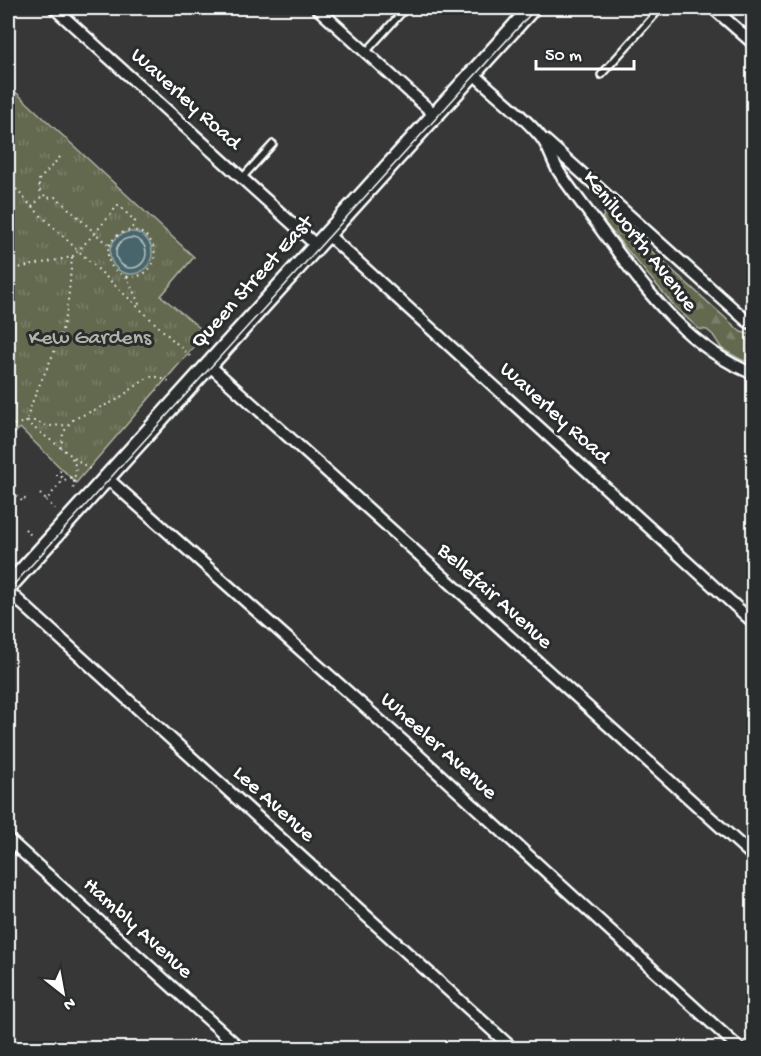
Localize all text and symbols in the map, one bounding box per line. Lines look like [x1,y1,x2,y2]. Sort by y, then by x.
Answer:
scale bar [536,33,634,71]
street label: Waverley Road [124,43,247,158]
text: 50 m [545,46,582,67]
street label: Kenilworth Avenue [576,166,703,318]
street label: Queen Street East [186,210,321,355]
park label: Kew Gardens [29,326,152,352]
street label: Waverley Road [493,357,616,472]
street label: Bellefair Avenue [430,538,558,656]
street label: Wheeler Avenue [374,688,502,807]
street label: Lee Avenue [226,761,320,849]
street label: Hambly Avenue [77,873,198,986]
north arrow [33,963,93,1023]
text: N [59,992,78,1014]

